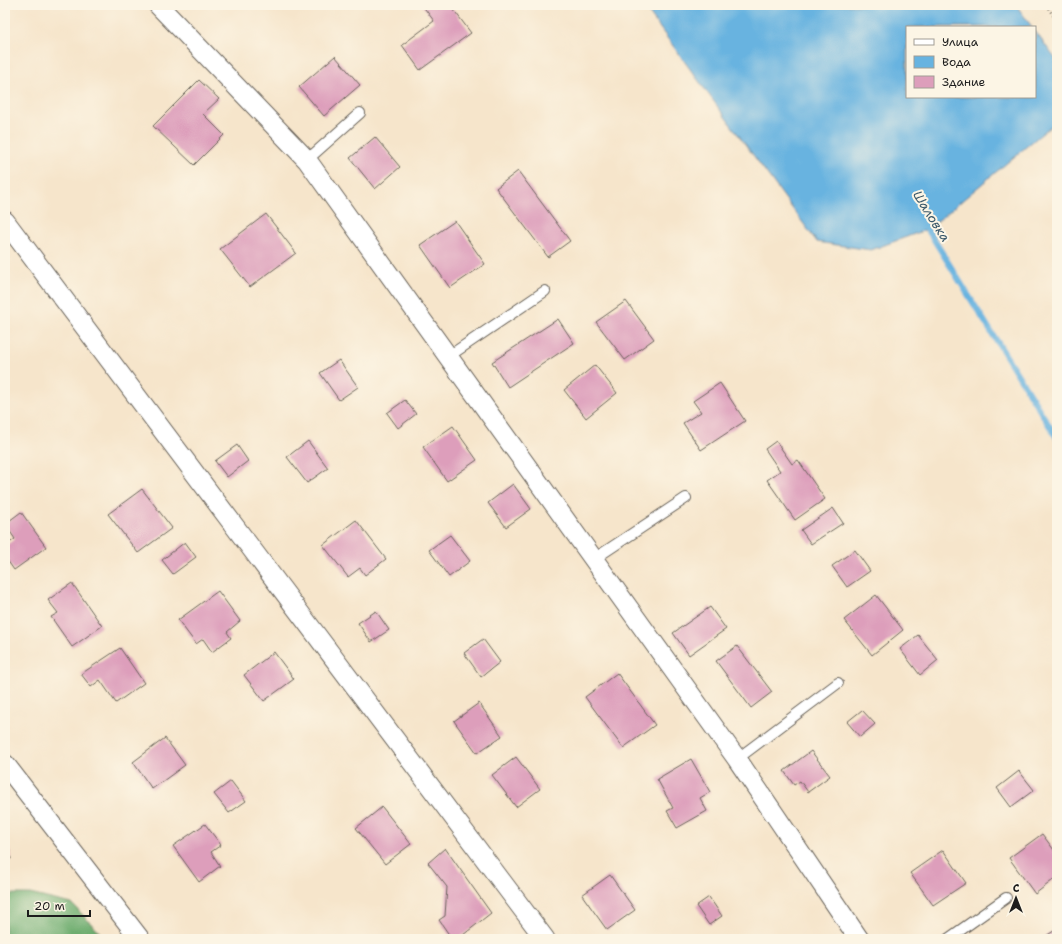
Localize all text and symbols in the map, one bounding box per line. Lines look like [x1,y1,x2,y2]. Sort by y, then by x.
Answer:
legend [906,26,1036,98]
text: Улица [942,34,979,50]
text: Вода [942,54,971,70]
text: Здание [942,74,986,90]
water label: Шаловка [909,187,954,245]
north arrow [996,878,1036,918]
text: С [1013,881,1020,896]
scale bar [28,892,90,918]
text: 20 m [34,898,65,914]

